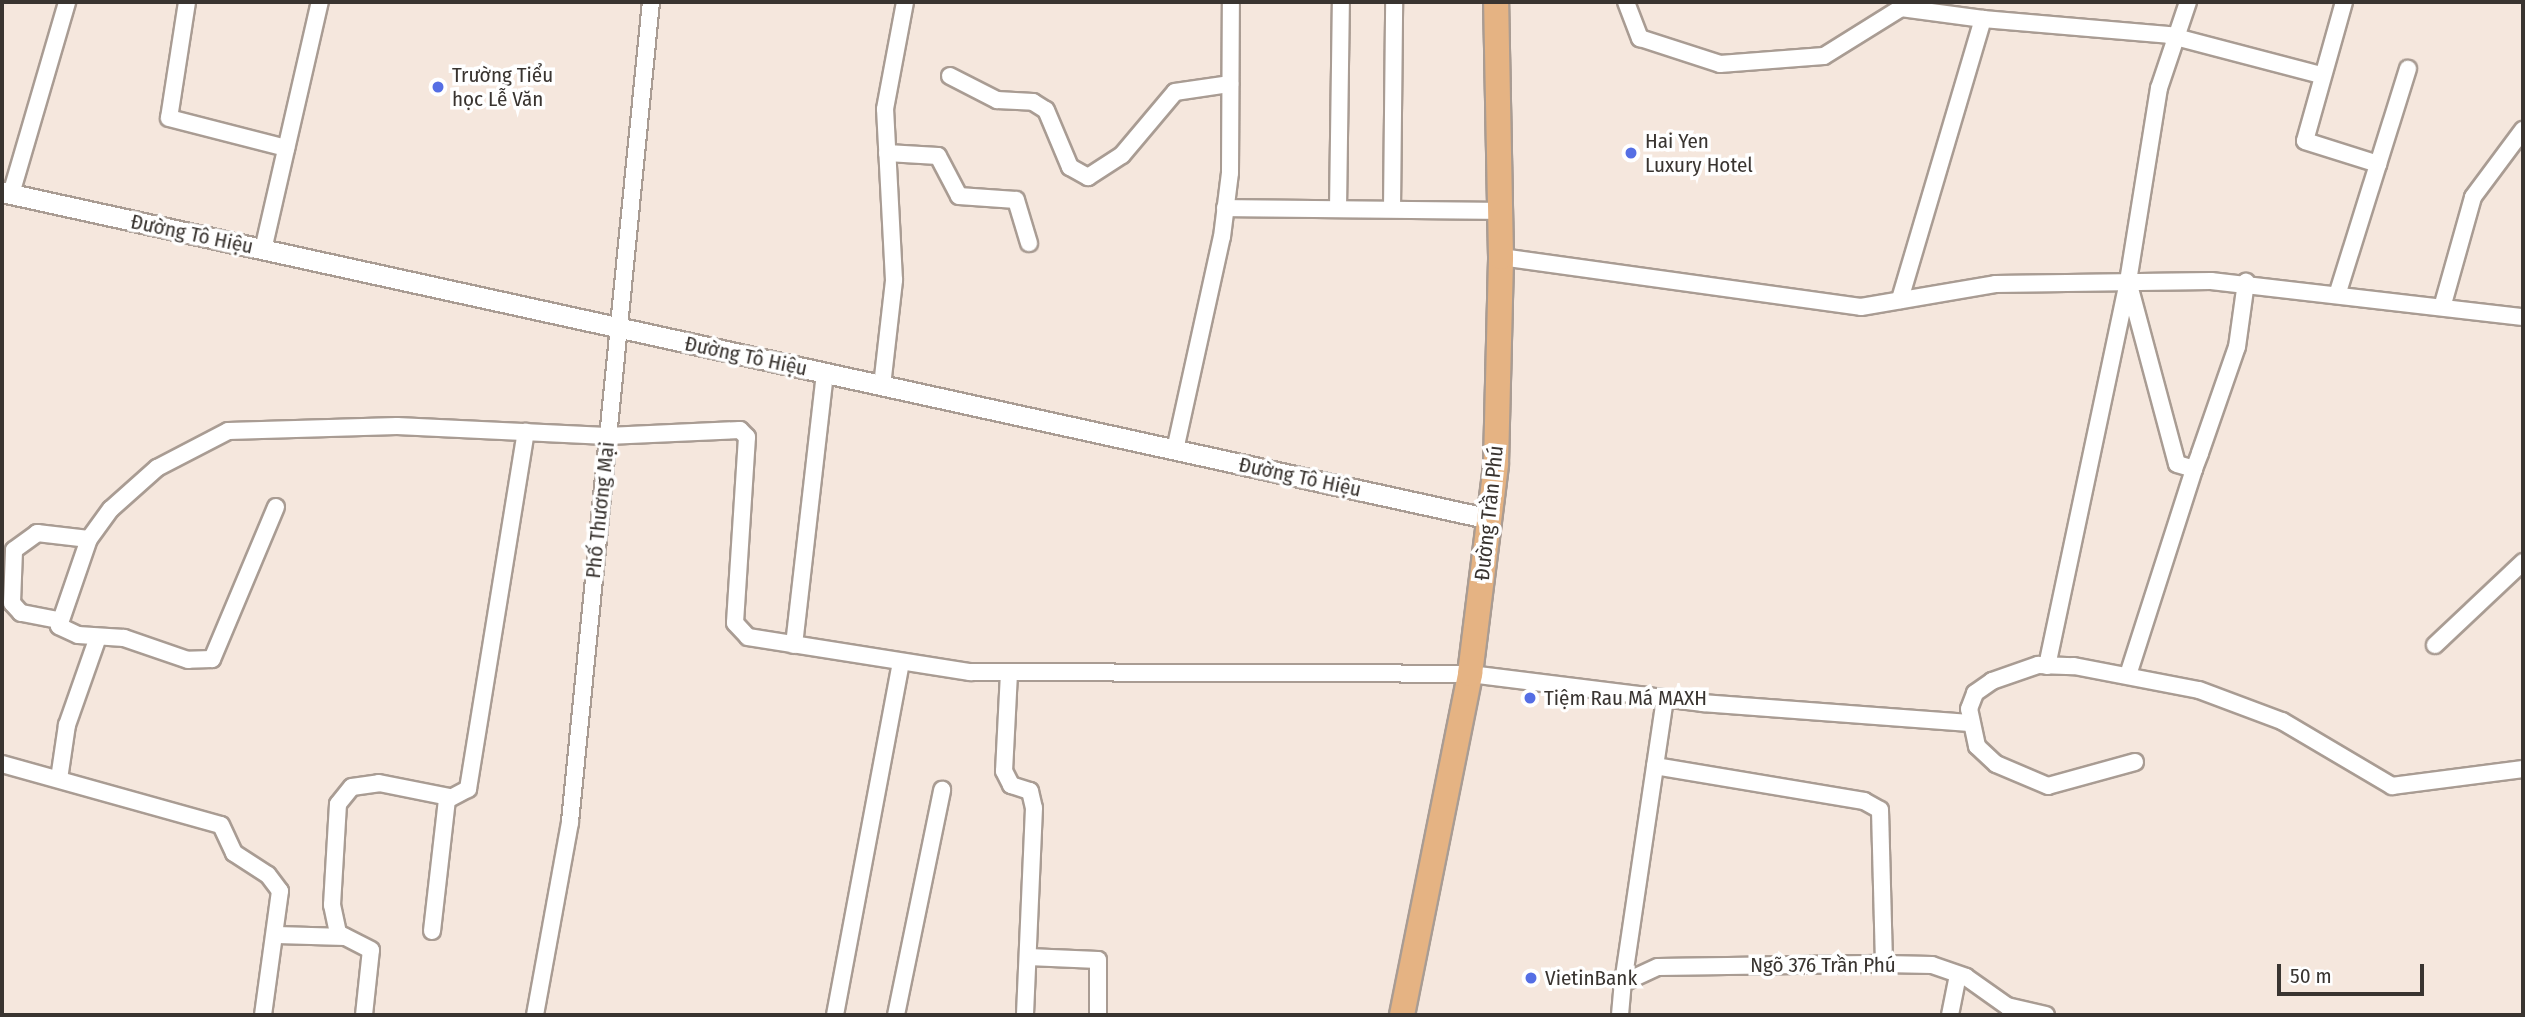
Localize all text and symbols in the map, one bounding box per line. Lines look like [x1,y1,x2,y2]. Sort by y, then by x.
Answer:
place label: Trường Tiểu học Lễ Văn [452,62,553,112]
marker: Trường Tiểu học Lễ Văn [430,79,446,95]
place label: Hai Yen Luxury Hotel [1645,128,1753,178]
marker: Hai Yen Luxury Hotel [1623,145,1639,161]
street label: Đường Tô Hiệu [128,209,256,259]
street label: Đường Tô Hiệu [682,331,810,381]
street label: Phố Thương Mại [580,440,620,580]
street label: Đường Trần Phú [1469,444,1509,582]
street label: Đường Tô Hiệu [1236,452,1364,502]
place label: Tiệm Rau Má MAXH [1544,685,1707,711]
marker: Tiệm Rau Má MAXH [1522,690,1538,706]
scale bar [2280,950,2427,994]
street label: Ngõ 376 Trần Phú [1750,952,1896,978]
text: 50 m [2290,963,2332,989]
place label: VietinBank [1545,965,1637,991]
marker: VietinBank [1523,970,1539,986]

